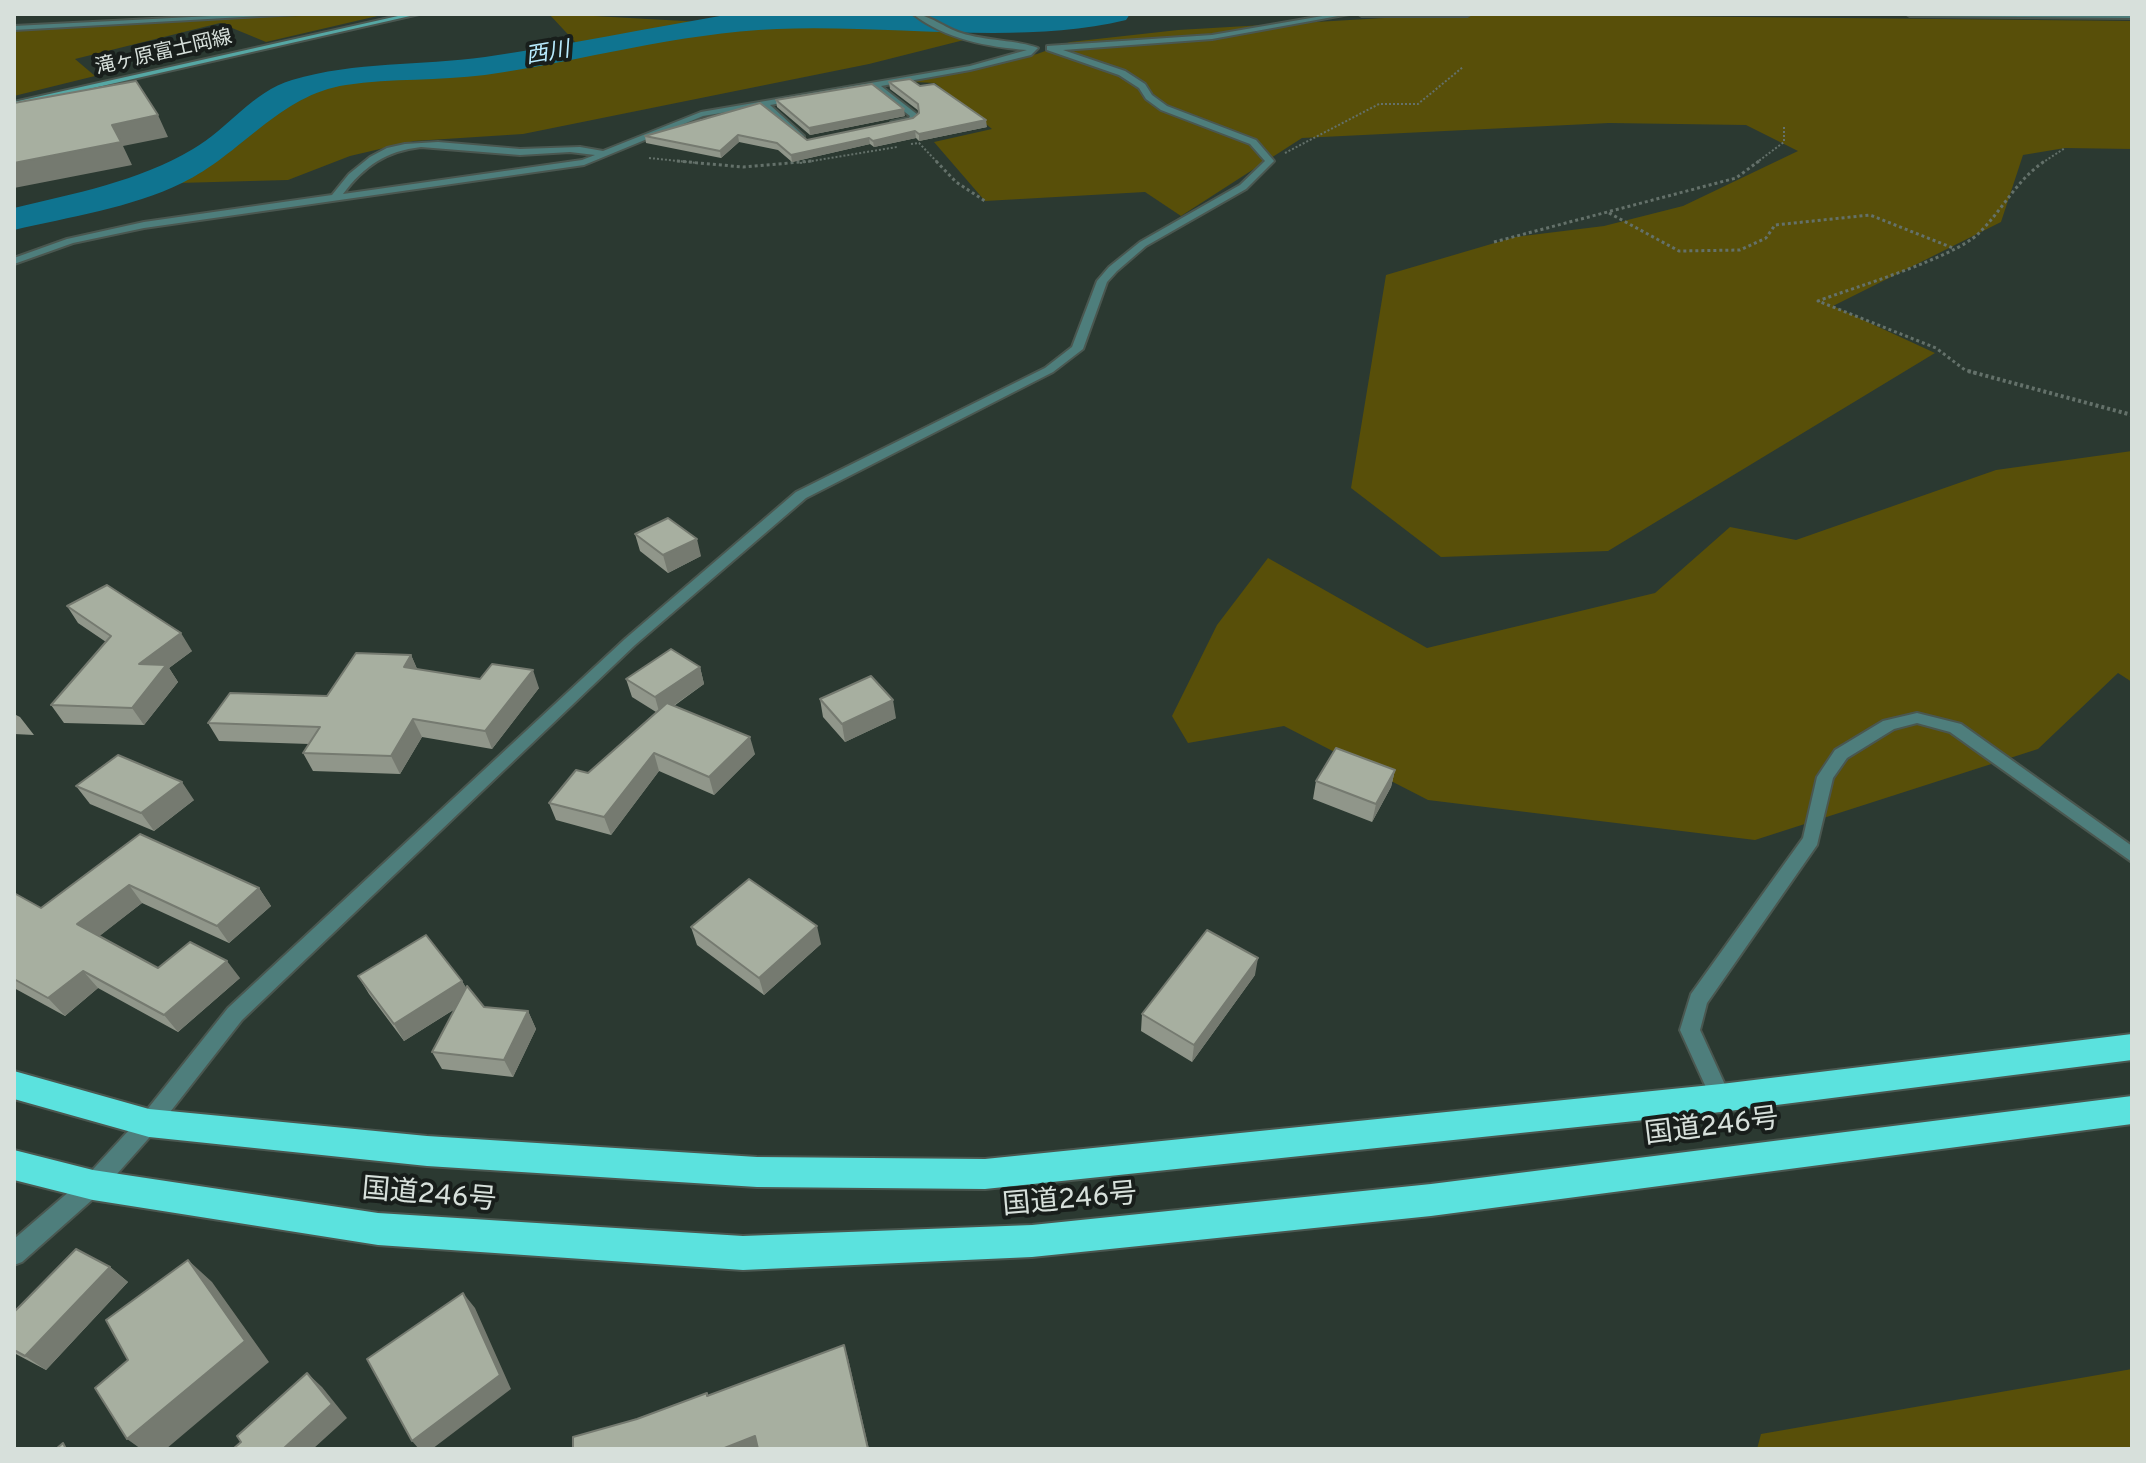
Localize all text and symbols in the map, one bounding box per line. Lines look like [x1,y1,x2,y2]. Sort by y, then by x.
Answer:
street label: 滝ヶ原富士岡線 [93,27,235,81]
water label: 西川 [524,38,572,72]
street label: 国道246号 [1643,1104,1781,1154]
street label: 国道246号 [360,1174,498,1220]
street label: 国道246号 [1001,1179,1139,1225]

